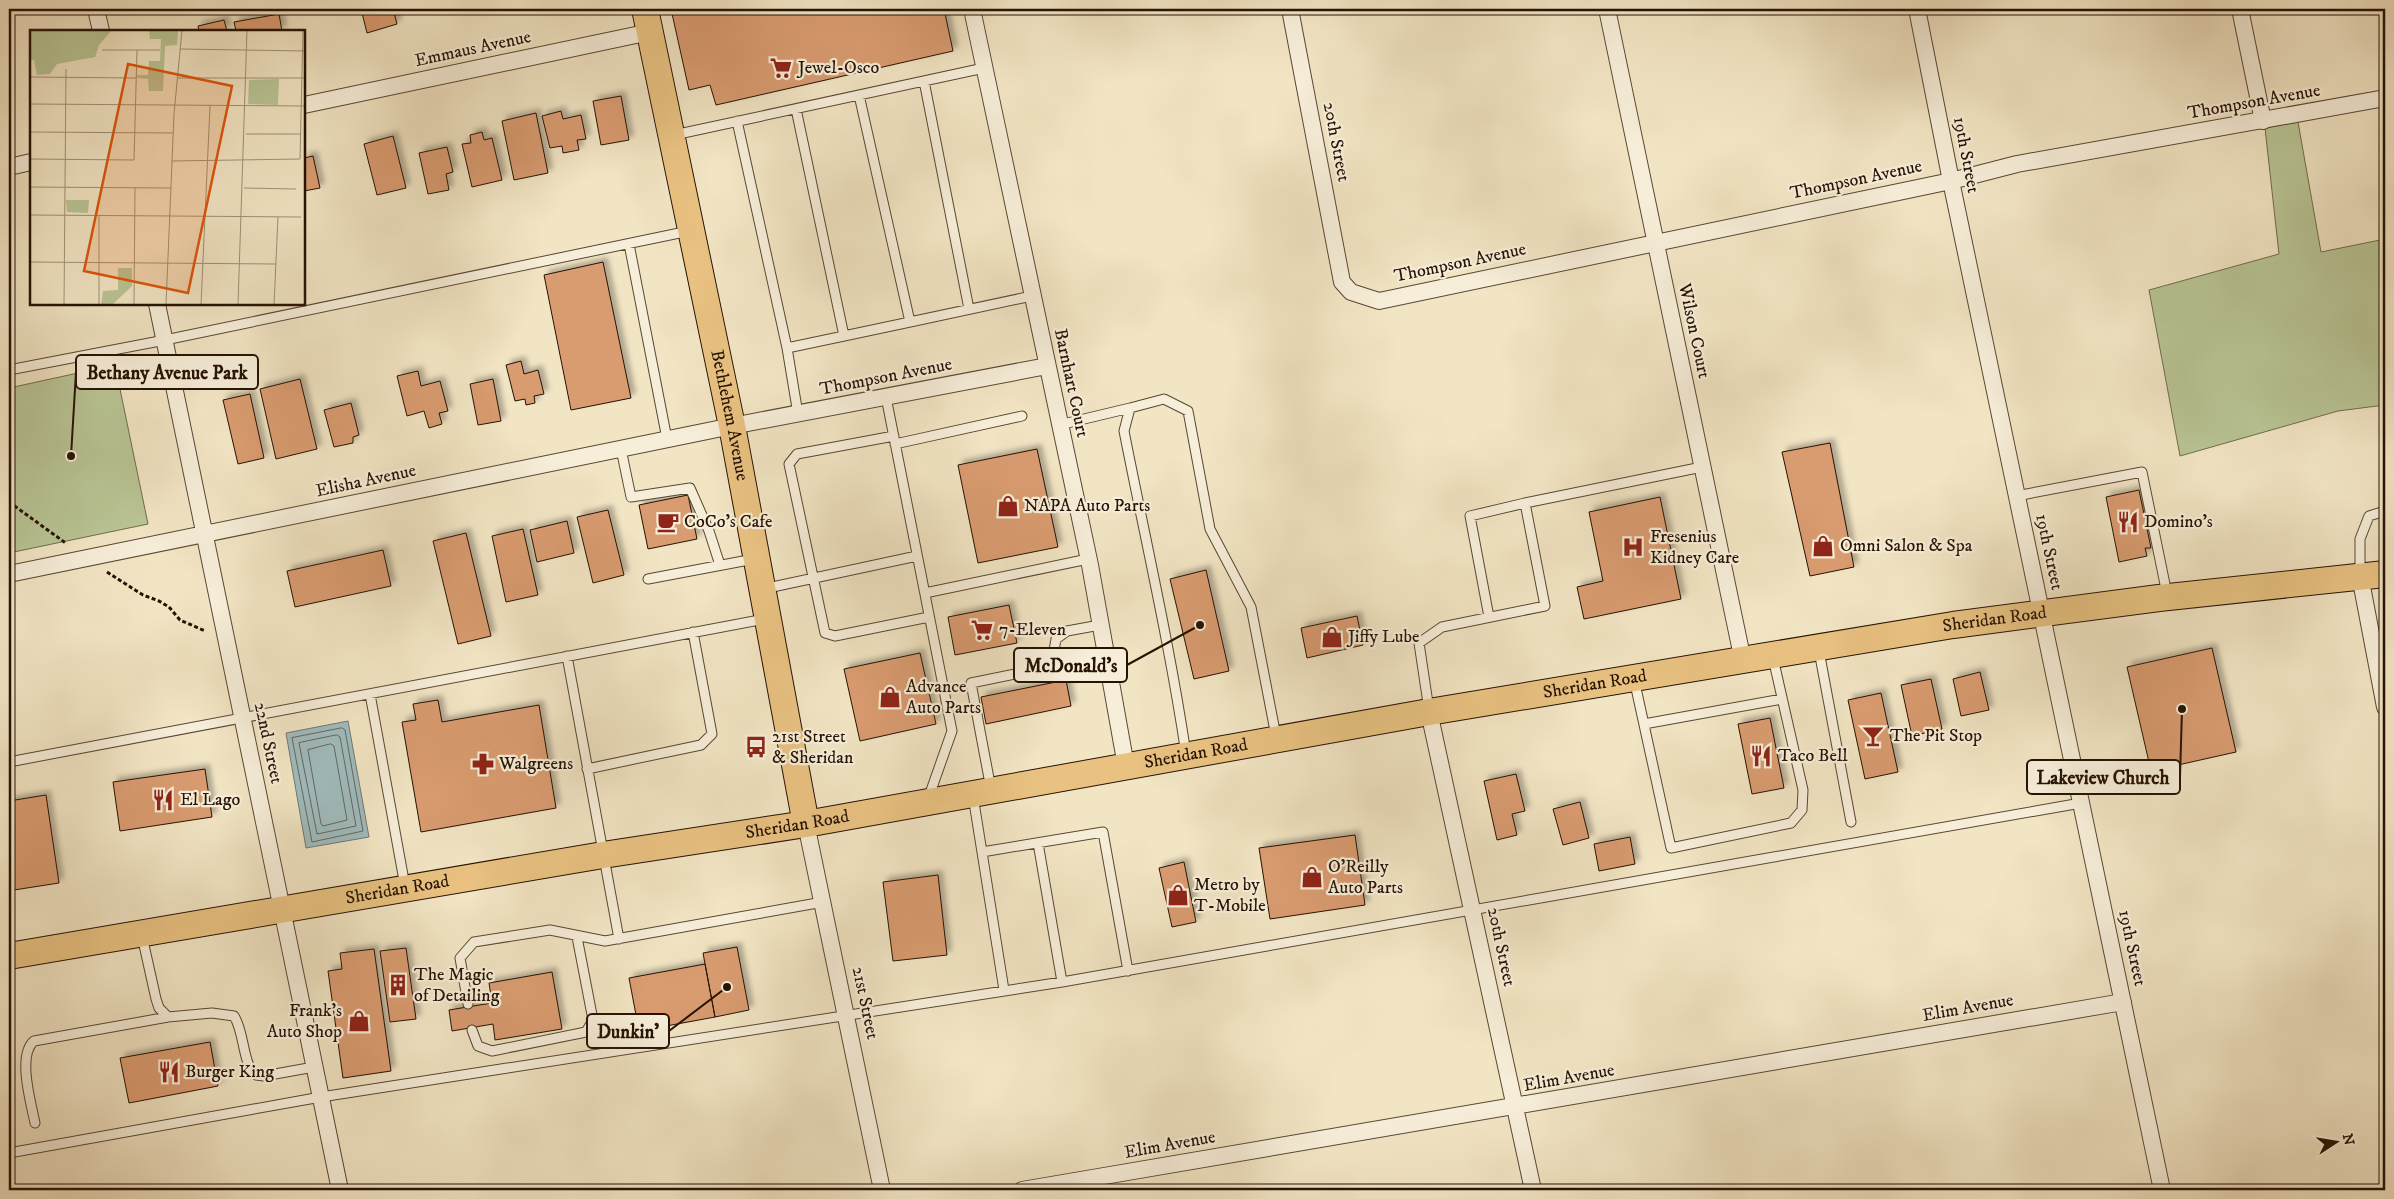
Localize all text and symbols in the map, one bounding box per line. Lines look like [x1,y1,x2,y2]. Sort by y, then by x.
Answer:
street label: Emmaus Avenue [413,26,533,72]
inset map [30,30,305,305]
supermarket icon: Jewel-Osco [768,55,794,81]
place label: Jewel-Osco [796,57,879,79]
street label: Thompson Avenue [2186,80,2322,124]
street label: 20th Street [1318,101,1354,184]
street label: 19th Street [1948,115,1984,195]
street label: Thompson Avenue [1788,155,1924,205]
street label: Thompson Avenue [1392,238,1528,288]
street label: Wilson Court [1673,281,1715,381]
street label: Barnhart Court [1049,327,1093,440]
street label: Bethlehem Avenue [705,348,753,483]
street label: Thompson Avenue [818,353,954,401]
callout: Bethany Avenue Park [76,355,258,389]
text: Bethany Avenue Park [86,362,248,385]
street label: Elisha Avenue [314,460,418,502]
shop icon: NAPA Auto Parts [995,493,1021,519]
place label: NAPA Auto Parts [1024,495,1150,517]
cafe icon: CoCo's Cafe [655,509,681,535]
restaurant icon: Domino's [2115,509,2141,535]
place label: CoCo's Cafe [684,511,772,533]
place label: Domino's [2144,511,2213,533]
street label: 19th Street [2030,512,2068,592]
place label: Fresenius Kidney Care [1650,526,1739,569]
shop icon: Omni Salon & Spa [1810,533,1836,559]
hospital icon: Fresenius Kidney Care [1620,534,1646,560]
place label: Omni Salon & Spa [1840,535,1973,557]
street label: Sheridan Road [1941,602,2048,638]
supermarket icon: 7-Eleven [969,617,995,643]
place label: 7-Eleven [999,619,1067,641]
shop icon: Jiffy Lube [1319,624,1345,650]
place label: Jiffy Lube [1346,626,1419,648]
callout: McDonald's [1014,648,1127,682]
text: McDonald's [1025,655,1118,678]
street label: Sheridan Road [1541,665,1648,704]
place label: Advance Auto Parts [906,676,981,719]
shop icon: Advance Auto Parts [877,684,903,710]
street label: 22nd Street [249,700,287,786]
bar icon: The Pit Stop [1860,723,1886,749]
place label: The Pit Stop [1890,725,1982,747]
place label: 21st Street & Sheridan [772,726,854,769]
bus stop icon: 21st Street & Sheridan [743,734,769,760]
street label: Sheridan Road [1142,734,1249,774]
restaurant icon: Taco Bell [1748,743,1774,769]
place label: Taco Bell [1778,745,1848,767]
pharmacy icon: Walgreens [470,751,496,777]
place label: Walgreens [498,753,573,775]
callout: Lakeview Church [2027,760,2180,794]
text: Lakeview Church [2036,767,2171,790]
restaurant icon: El Lago [150,787,176,813]
place label: El Lago [180,789,240,811]
street label: Sheridan Road [744,805,851,844]
place label: O'Reilly Auto Parts [1328,856,1403,899]
shop icon: O'Reilly Auto Parts [1299,864,1325,890]
street label: Sheridan Road [344,870,451,910]
place label: Metro by T-Mobile [1194,874,1266,917]
shop icon: Metro by T-Mobile [1165,882,1191,908]
street label: 20th Street [1482,906,1520,989]
street label: 19th Street [2113,908,2151,988]
place label: The Magic of Detailing [414,964,500,1007]
street label: 21st Street [847,965,883,1042]
building icon: The Magic of Detailing [385,972,411,998]
street label: Elim Avenue [1921,989,2015,1027]
place label: Frank's Auto Shop [267,1000,342,1043]
shop icon: Frank's Auto Shop [346,1008,372,1034]
callout: Dunkin' [587,1014,669,1048]
text: Dunkin' [597,1021,659,1044]
restaurant icon: Burger King [156,1059,182,1085]
street label: Elim Avenue [1522,1059,1616,1097]
place label: Burger King [185,1061,274,1083]
north arrow [2312,1116,2362,1166]
street label: Elim Avenue [1123,1126,1217,1164]
text: N [2338,1132,2358,1147]

